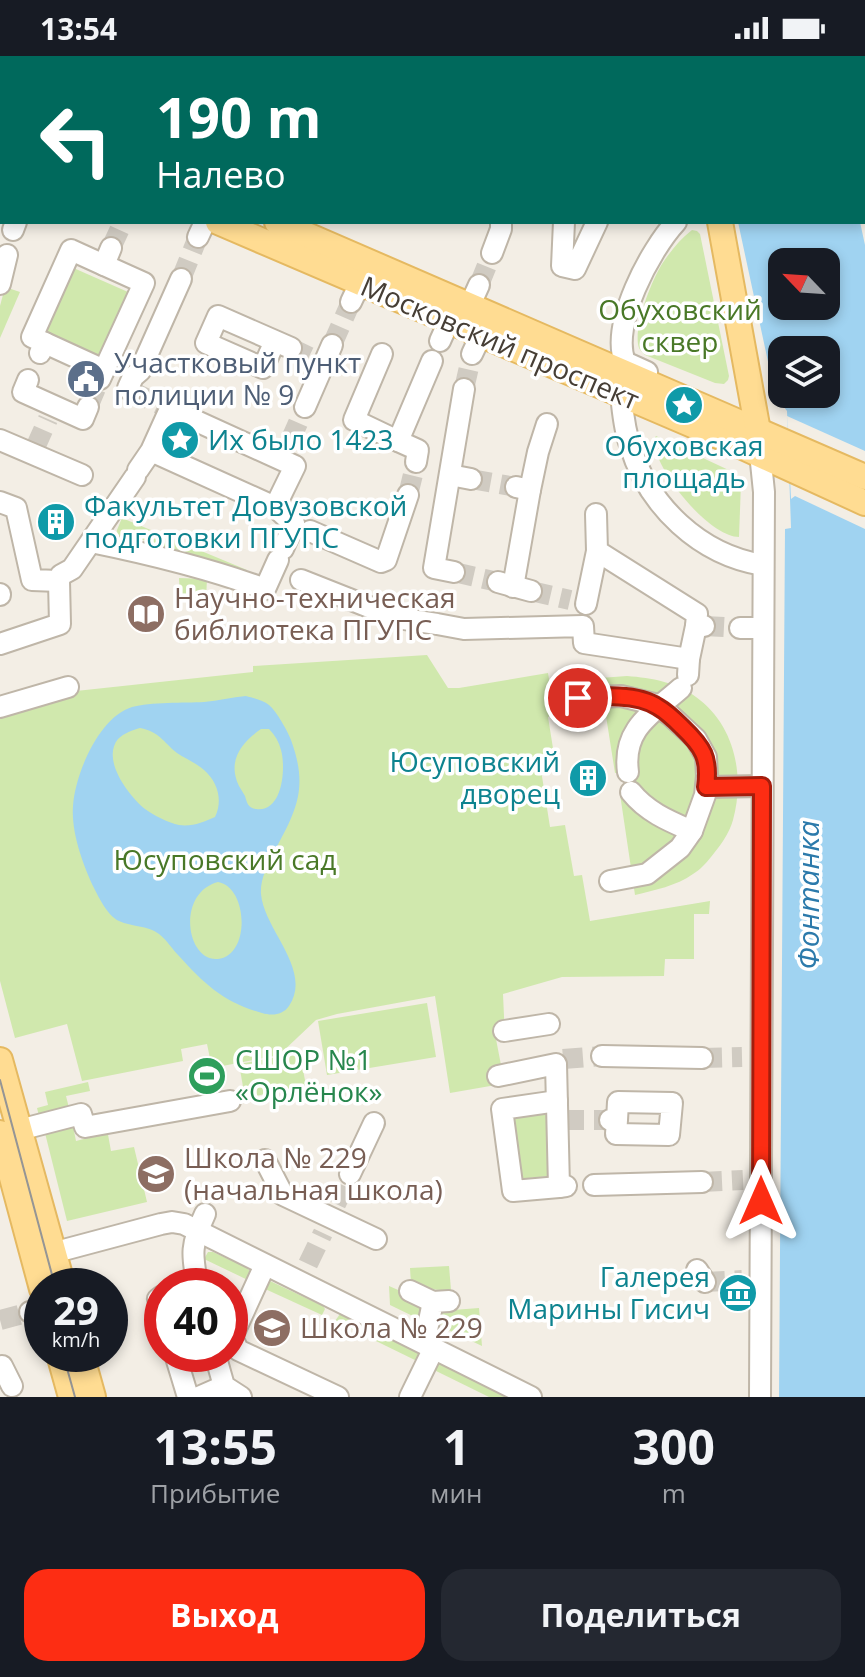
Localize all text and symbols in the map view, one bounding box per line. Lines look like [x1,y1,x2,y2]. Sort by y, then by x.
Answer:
text: 13:54 [40,8,117,49]
text: 190 m [156,78,322,154]
icon: left [24,88,128,192]
text: Налево [156,150,286,199]
north arrow [768,248,840,320]
map controls [768,248,840,408]
street label: Московский проспект [355,266,645,418]
park label: Обуховский сквер [598,290,762,360]
button: layers [768,336,840,408]
place label: Участковый пункт полиции № 9 [114,343,361,413]
public building icon: Участковый пункт полиции № 9 [65,358,107,400]
place icon: Обуховская площадь [663,384,705,426]
place icon: Их было 1423 [159,419,201,461]
place label: Их было 1423 [208,420,394,458]
place label: Обуховская площадь [605,426,763,496]
place label: Факультет Довузовской подготовки ПГУПС [84,486,407,556]
building icon: Факультет Довузовской подготовки ПГУПС [35,501,77,543]
place label: Научно-техническая библиотека ПГУПС [174,578,456,648]
library icon: Научно-техническая библиотека ПГУПС [125,593,167,635]
pin [544,664,612,732]
icon: arrive [556,676,600,720]
place label: Юсуповский дворец [389,742,560,812]
building icon: Юсуповский дворец [567,757,609,799]
water label: Фонтанка [787,820,828,970]
park label: Юсуповский сад [114,840,336,878]
place label: СШОР №1 «Орлёнок» [235,1040,382,1110]
sports icon: СШОР №1 «Орлёнок» [186,1055,228,1097]
place label: Школа № 229 (начальная школа) [184,1138,443,1208]
school or university icon: Школа № 229 (начальная школа) [135,1153,177,1195]
position arrow [719,1159,803,1243]
place label: Галерея Марины Гисич [507,1257,710,1327]
speed limit sign: 40 [144,1268,248,1372]
museum icon: Галерея Марины Гисич [717,1272,759,1314]
text: 29 [53,1282,99,1337]
school or university icon: Школа № 229 [251,1307,293,1349]
place label: Школа № 229 [300,1308,483,1346]
text: km/h [52,1326,100,1353]
text: 13:55 [153,1414,277,1479]
text: 1 [443,1414,470,1479]
text: 300 [633,1414,715,1479]
text: Прибытие [150,1475,280,1511]
text: мин [430,1475,482,1511]
text: m [662,1475,686,1511]
button: Выход [24,1569,425,1661]
button: Поделиться [441,1569,841,1661]

